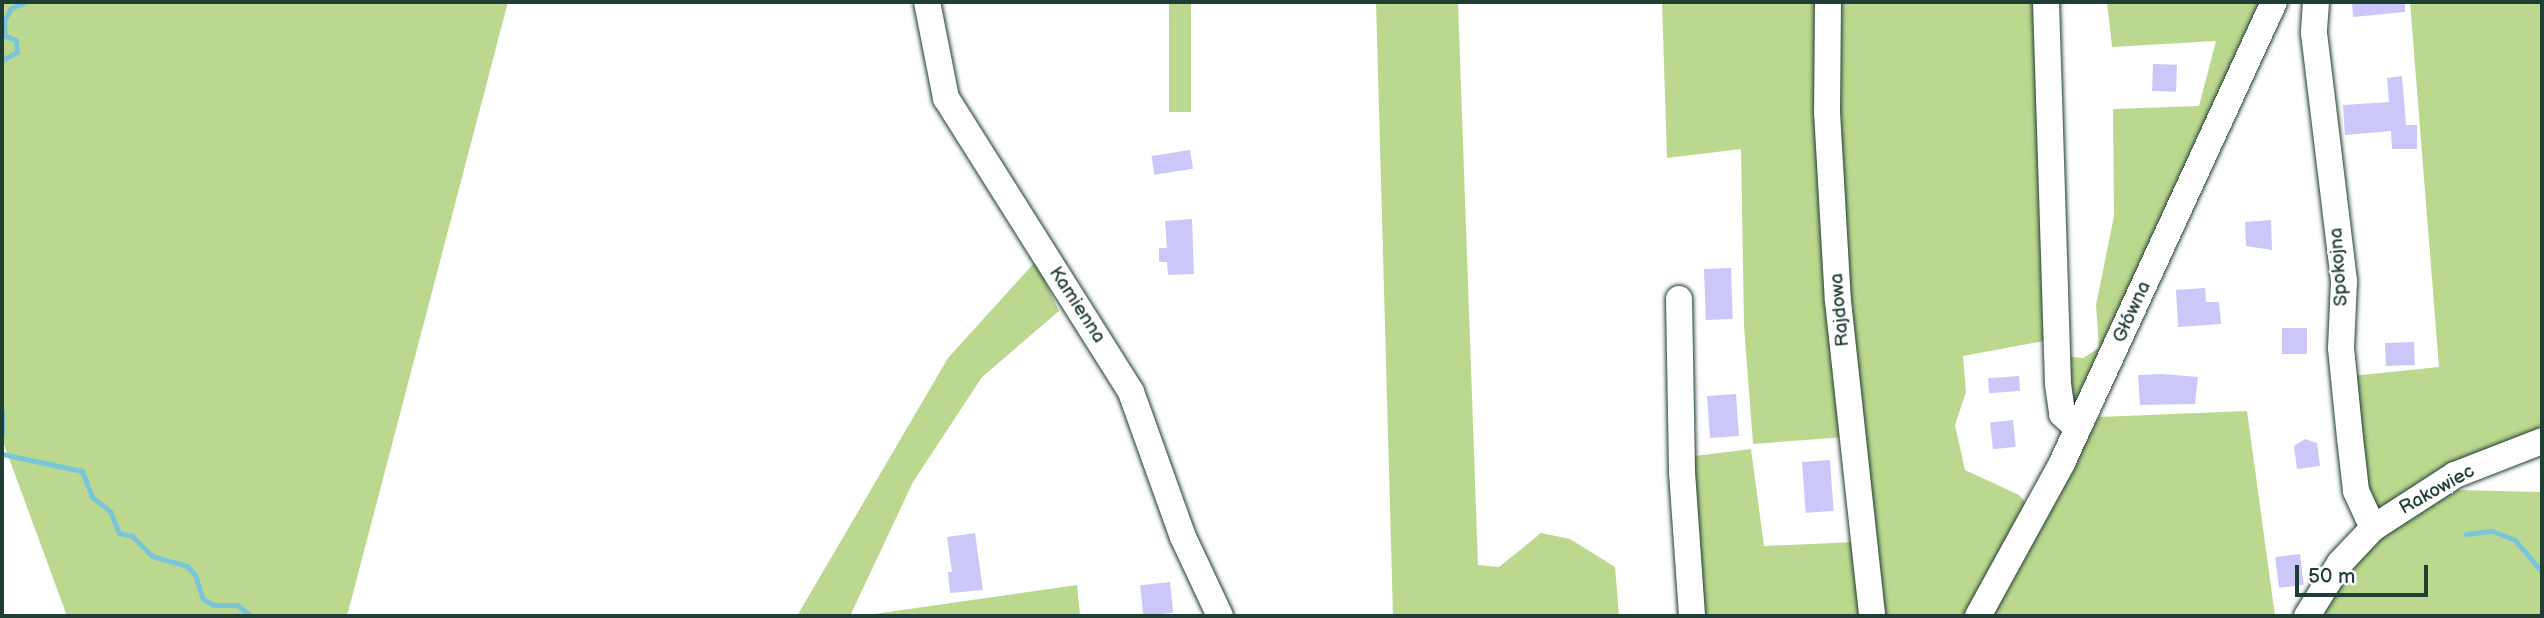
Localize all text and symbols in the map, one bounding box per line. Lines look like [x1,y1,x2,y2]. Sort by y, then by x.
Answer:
street label: Spokojna [2325,227,2353,307]
street label: Kamienna [1044,263,1110,347]
street label: Rajdowa [1825,272,1855,348]
street label: Główna [2108,278,2156,346]
street label: Rakowiec [2395,460,2479,520]
scale bar [2299,552,2432,596]
text: 50 m [2308,564,2355,589]

